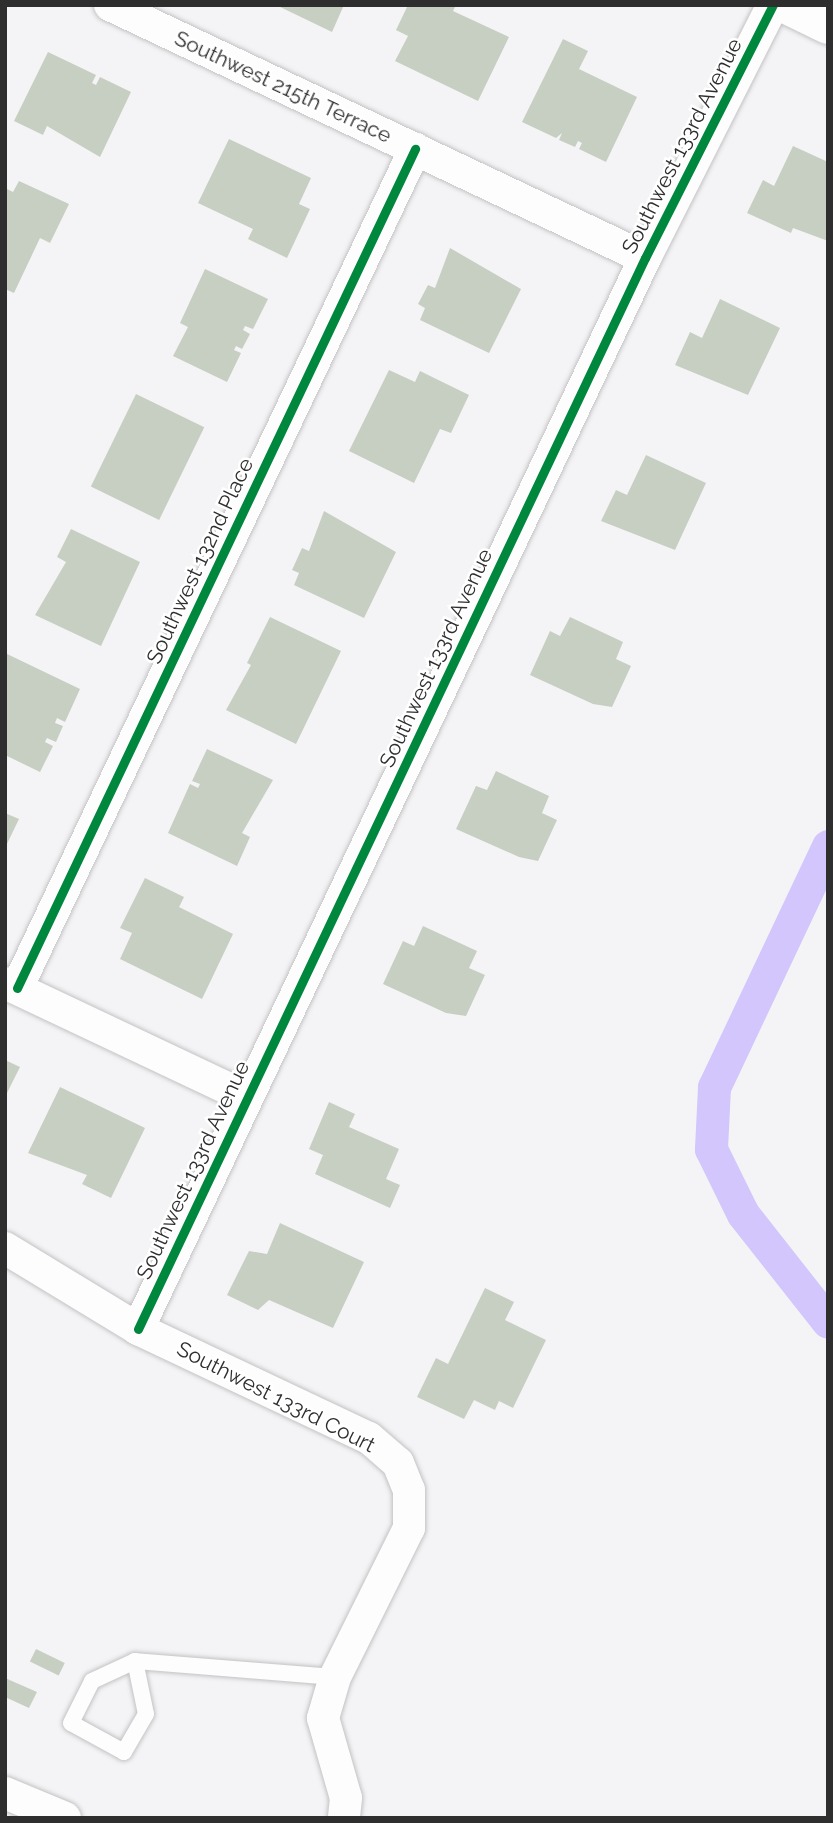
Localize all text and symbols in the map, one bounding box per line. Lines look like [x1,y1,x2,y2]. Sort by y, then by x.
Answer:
street label: Southwest 215th Terrace [170,26,396,148]
street label: Southwest 133rd Avenue [617,34,747,258]
street label: Southwest 132nd Place [141,454,259,668]
street label: Southwest 133rd Avenue [374,544,498,772]
street label: Southwest 133rd Avenue [131,1056,255,1284]
street label: Southwest 133rd Court [173,1336,379,1458]

